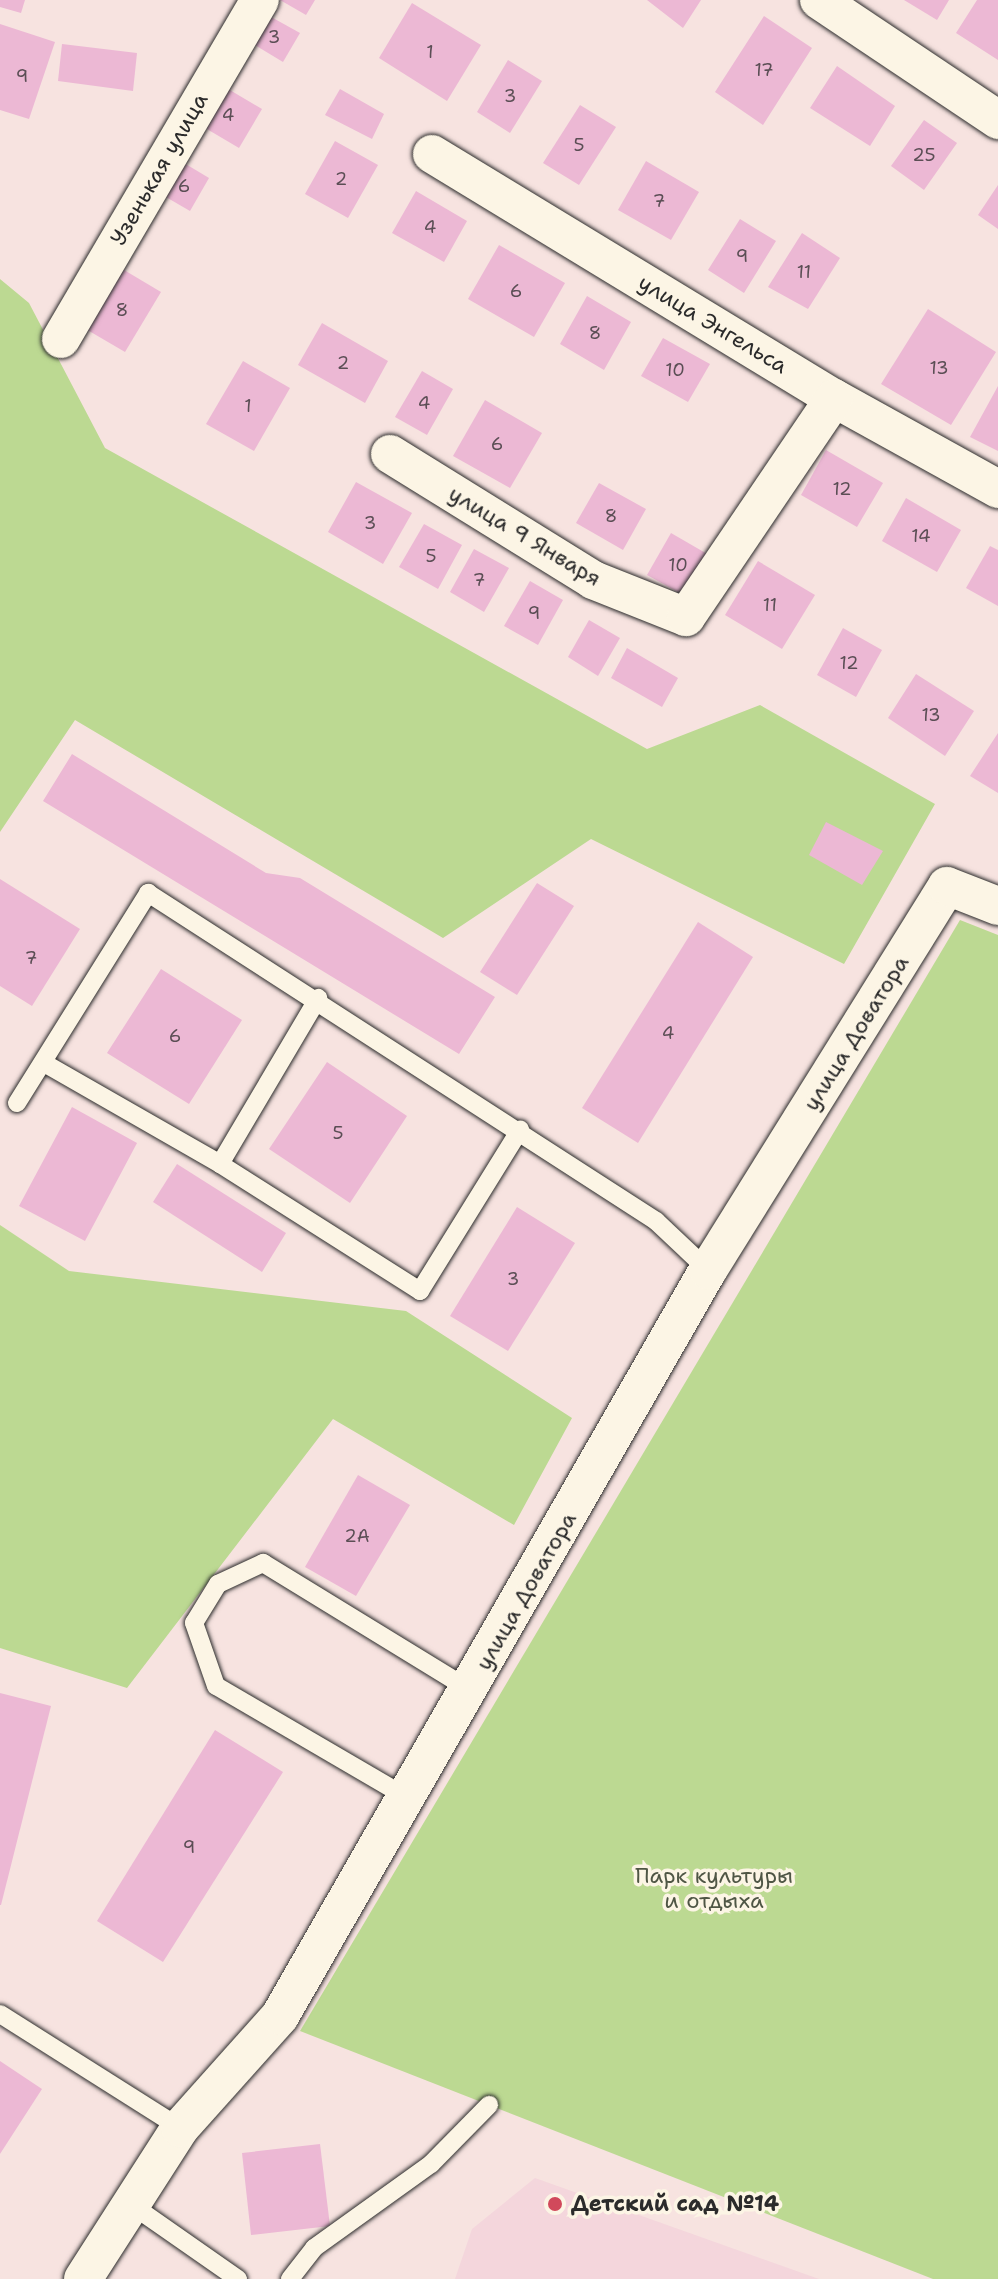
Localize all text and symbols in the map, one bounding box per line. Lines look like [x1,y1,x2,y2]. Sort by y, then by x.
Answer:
house number: 3 [268,26,280,48]
house number: 1 [426,41,434,63]
house number: 17 [754,59,774,81]
house number: 9 [16,65,28,87]
house number: 3 [504,85,516,107]
street label: Узенькая улица [105,88,213,250]
house number: 4 [222,104,234,126]
house number: 5 [573,134,585,156]
house number: 25 [912,144,936,166]
house number: 2 [335,168,347,190]
house number: 6 [178,175,190,197]
house number: 7 [653,190,665,212]
house number: 4 [424,216,436,238]
house number: 9 [736,245,748,267]
house number: 11 [797,261,811,283]
street label: улица Энгельса [634,269,792,379]
house number: 6 [510,280,522,302]
house number: 8 [116,299,128,321]
house number: 8 [589,322,601,344]
house number: 2 [337,352,349,374]
house number: 13 [929,357,949,379]
house number: 10 [665,359,685,381]
house number: 4 [418,392,430,414]
house number: 1 [244,395,252,417]
house number: 6 [491,433,503,455]
house number: 12 [832,478,852,500]
street label: улица 9 Января [444,480,606,592]
house number: 8 [605,505,617,527]
house number: 3 [364,512,376,534]
house number: 14 [911,525,931,547]
house number: 5 [425,545,437,567]
house number: 10 [668,554,688,576]
house number: 7 [473,569,485,591]
house number: 11 [763,594,777,616]
house number: 9 [528,602,540,624]
house number: 12 [839,652,859,674]
house number: 13 [921,704,941,726]
house number: 7 [25,947,37,969]
street label: улица Доватора [798,951,914,1115]
house number: 4 [662,1022,674,1044]
house number: 6 [169,1025,181,1047]
house number: 5 [332,1122,344,1144]
house number: 3 [507,1268,519,1290]
street label: улица Доватора [470,1507,582,1675]
house number: 2А [344,1525,370,1547]
house number: 9 [183,1836,195,1858]
park label: Парк культуры и отдыха [635,1862,793,1914]
place label: Детский сад №14 [571,2191,779,2217]
marker: Детский сад №14 [546,2195,564,2213]

